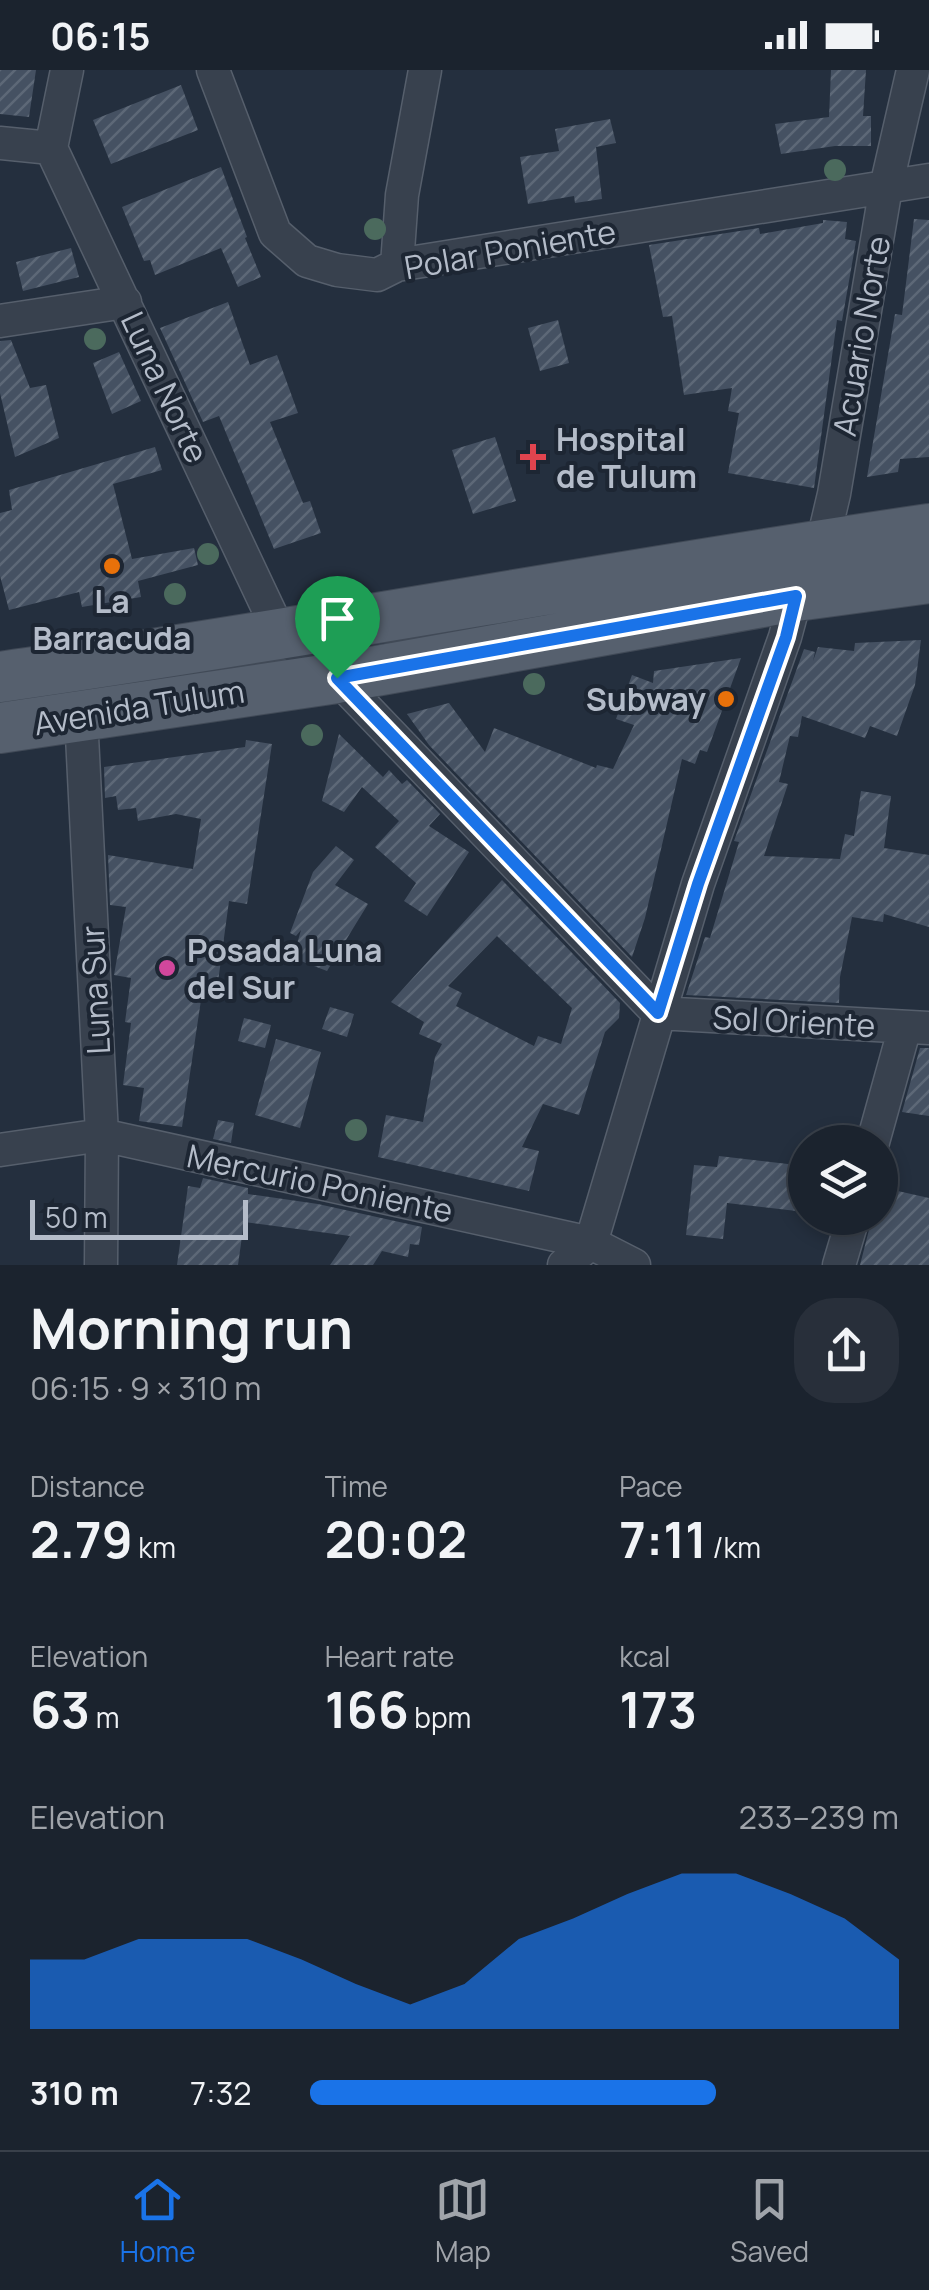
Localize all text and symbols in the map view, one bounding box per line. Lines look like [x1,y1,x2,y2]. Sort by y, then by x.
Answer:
text: 06:15 [50,9,151,61]
street label: Polar Poniente [401,209,619,289]
street label: Acuario Norte [822,233,900,439]
street label: Luna Norte [111,304,219,470]
place label: Hospital de Tulum [556,417,697,498]
marker: Hospital de Tulum [520,444,546,470]
marker: La Barracuda [101,555,123,577]
pin [295,576,380,679]
place label: La Barracuda [33,579,191,660]
icon: arrive [310,591,365,646]
street label: Avenida Tulum [31,669,247,745]
place label: Subway [586,677,706,721]
marker: Subway [715,688,737,710]
street label: Luna Sur [70,925,120,1055]
place label: Posada Luna del Sur [187,928,382,1009]
marker: Posada Luna del Sur [156,957,178,979]
street label: Sol Oriente [712,995,876,1047]
map controls [788,1125,898,1235]
button: layers [788,1125,898,1235]
street label: Mercurio Poniente [183,1133,457,1233]
scale bar [30,1195,248,1240]
text: 50 m [45,1198,108,1236]
text: Morning run [30,1290,353,1366]
button: share [794,1298,899,1403]
text: 06:15 · 9 × 310 m [30,1366,261,1410]
text: Distance [30,1467,145,1505]
text: Time [325,1467,388,1505]
text: Pace [619,1467,683,1505]
text: 2.79 [30,1505,133,1573]
text: 20:02 [325,1505,467,1573]
text: 7:11 [619,1505,707,1573]
text: km [133,1528,176,1566]
text: /km [707,1528,761,1566]
text: Elevation [30,1637,148,1675]
text: Heart rate [325,1637,454,1675]
text: kcal [619,1637,670,1675]
text: 63 [30,1675,90,1743]
text: 166 [325,1675,409,1743]
text: 173 [619,1675,697,1743]
text: m [90,1698,120,1736]
text: bpm [409,1698,471,1736]
text: Elevation [30,1795,165,1839]
text: 233–239 m [739,1795,899,1839]
text: 310 m [30,2071,119,2115]
text: 7:32 [190,2071,252,2115]
tab: Home [120,2172,196,2270]
tab: Map [435,2172,491,2270]
tab: Saved [730,2172,809,2270]

